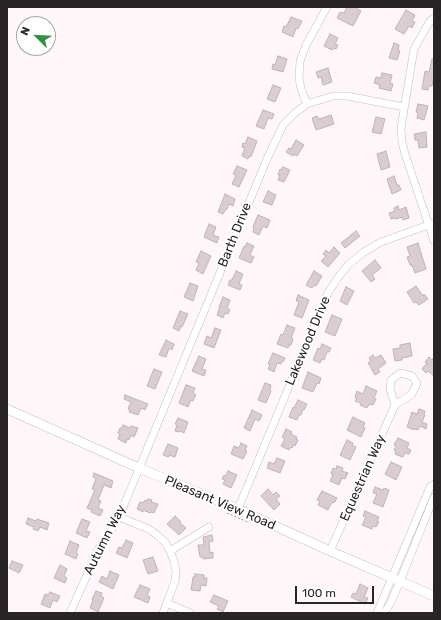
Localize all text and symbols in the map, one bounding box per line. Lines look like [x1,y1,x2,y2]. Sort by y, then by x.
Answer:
north arrow [16,16,56,56]
text: N [18,25,33,38]
street label: Barth Drive [215,200,255,270]
street label: Lakewood Drive [282,294,334,388]
street label: Equestrian Way [337,432,389,524]
street label: Pleasant View Road [162,473,278,533]
street label: Autumn Way [81,502,129,578]
scale bar [297,578,376,604]
text: 100 m [302,586,336,600]

